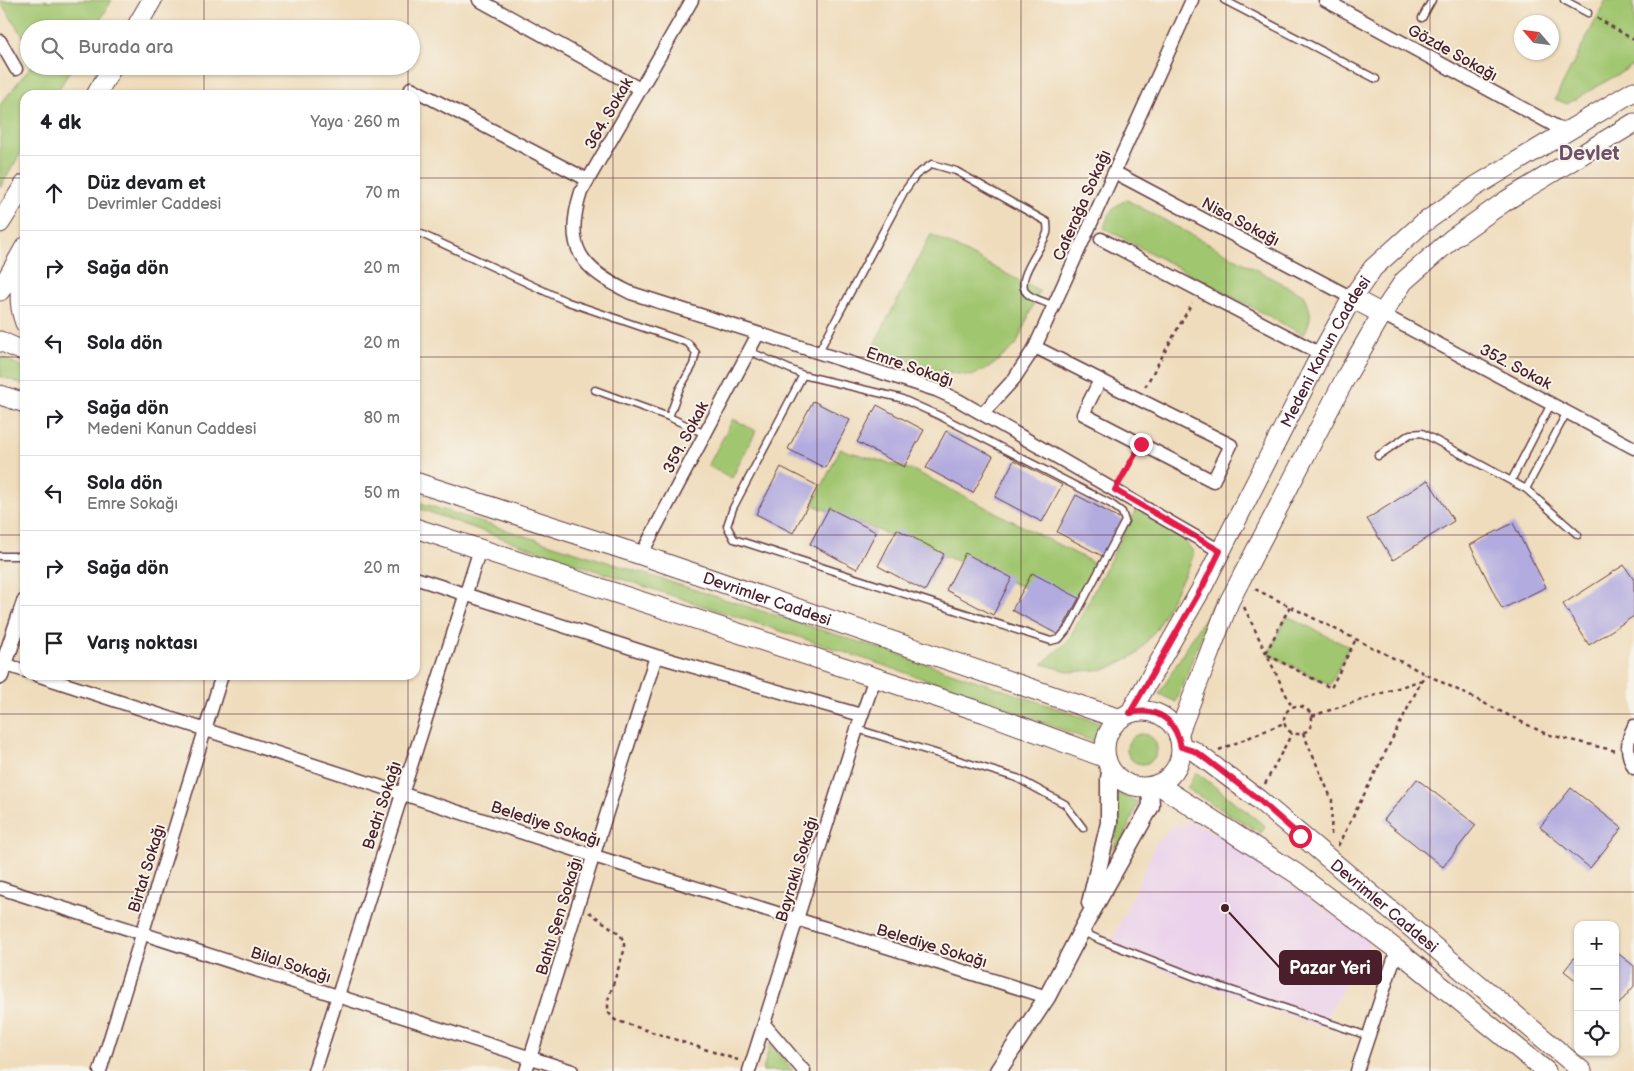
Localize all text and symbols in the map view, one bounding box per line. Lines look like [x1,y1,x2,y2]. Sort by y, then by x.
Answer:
north arrow [1514,15,1559,60]
search box [20,20,420,75]
street label: Gözde Sokağı [1404,21,1500,86]
icon: search [38,34,66,62]
text: Burada ara [78,36,174,59]
street label: 364. Sokak [581,74,638,153]
text: 4 dk [40,110,81,135]
text: Yaya · 260 m [310,113,400,132]
district label: Devlet [1558,141,1620,166]
street label: Caferağa Sokağı [1049,147,1115,264]
text: Düz devam et [87,172,206,195]
icon: ahead [40,179,68,207]
text: 70 m [365,184,400,203]
street label: Nisa Sokağı [1198,194,1282,251]
text: Devrimler Caddesi [87,195,221,214]
icon: right [40,254,68,282]
text: Sağa dön [87,257,169,280]
text: 20 m [364,259,400,278]
street label: Medeni Kanun Caddesi [1277,273,1375,431]
icon: left [40,329,68,357]
text: Sola dön [87,332,163,355]
text: 20 m [364,334,400,353]
street label: 352. Sokak [1476,340,1555,394]
street label: Emre Sokağı [863,344,956,391]
text: Sağa dön [87,397,169,420]
street label: 359. Sokak [659,398,713,477]
icon: right [40,404,68,432]
text: 80 m [364,409,400,428]
text: Medeni Kanun Caddesi [87,420,256,439]
route end [1130,433,1153,456]
text: Sola dön [87,472,163,495]
icon: left [40,479,68,507]
text: 50 m [364,484,400,503]
text: Emre Sokağı [87,495,178,514]
icon: right [40,554,68,582]
text: Sağa dön [87,557,169,580]
text: 20 m [364,559,400,578]
street label: Devrimler Caddesi [700,569,834,630]
icon: arrive [40,629,68,657]
text: Varış noktası [87,632,198,655]
street label: Bedri Sokağı [359,759,406,852]
street label: Belediye Sokağı [488,798,603,851]
street label: Bayraklı Sokağı [772,814,823,925]
street label: Birtat Sokağı [125,822,170,915]
route start [1289,825,1312,848]
street label: Bahtı Şen Sokağı [532,855,586,978]
street label: Devrimler Caddesi [1326,856,1441,957]
street label: Belediye Sokağı [874,921,989,972]
map controls [1574,921,1619,1056]
button: + [1574,921,1619,966]
street label: Bilal Sokağı [248,944,333,987]
callout: Pazar Yeri [1280,951,1381,984]
text: Pazar Yeri [1289,958,1371,979]
button: − [1574,966,1619,1011]
button: locate [1574,1011,1619,1056]

